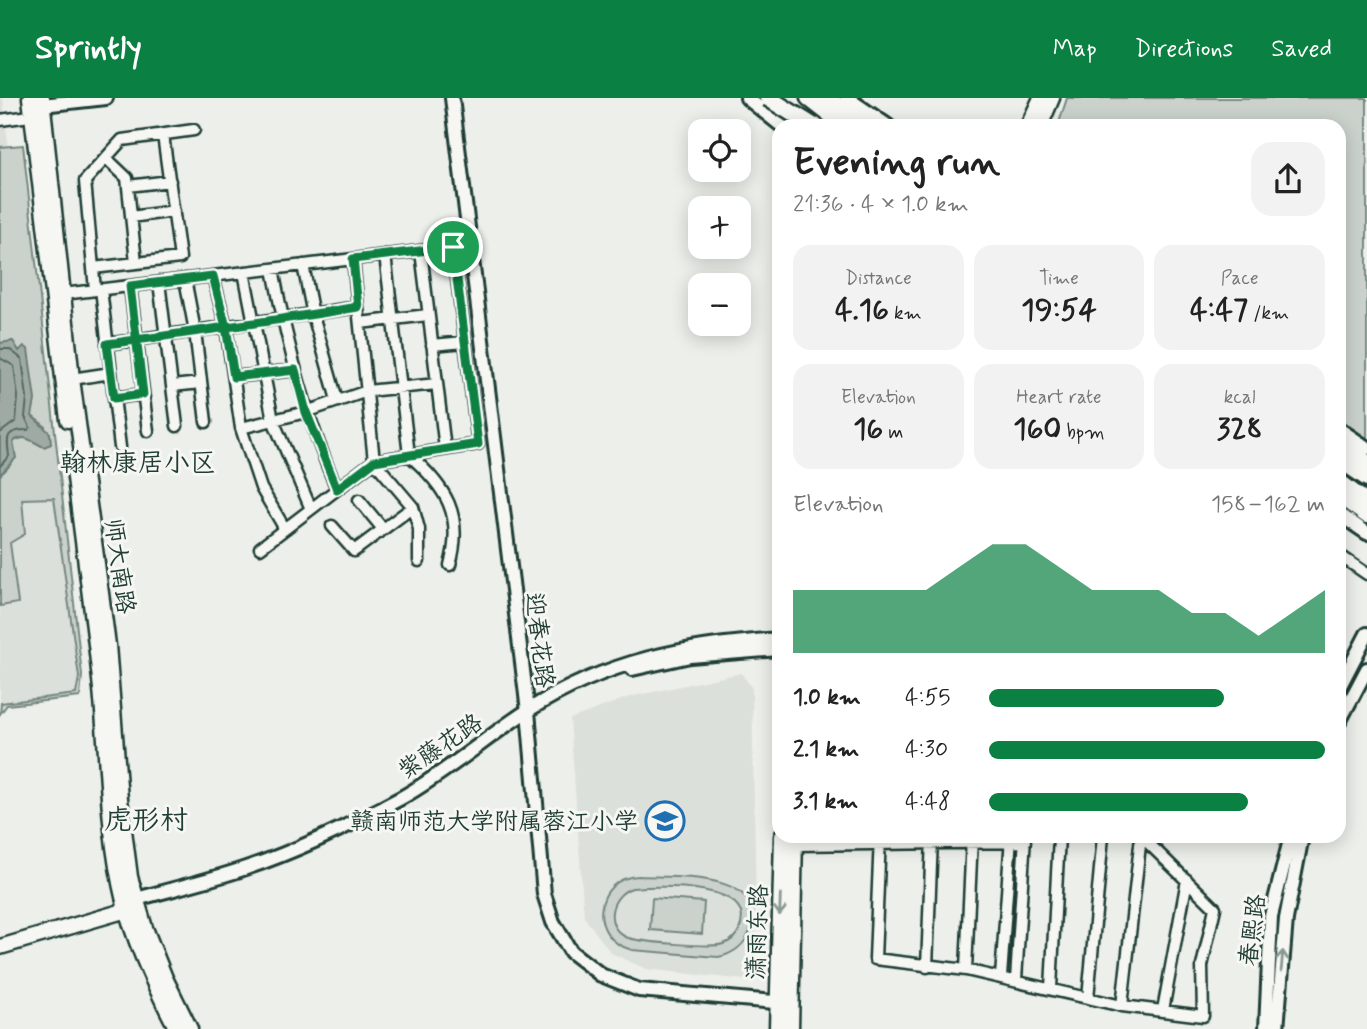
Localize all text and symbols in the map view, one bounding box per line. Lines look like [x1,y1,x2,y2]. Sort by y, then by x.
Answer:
text: Sprintly [35,27,142,71]
text: Map [1053,34,1097,65]
text: Directions [1135,34,1233,65]
text: Saved [1271,34,1332,65]
map controls [688,119,751,336]
button: locate [688,119,751,182]
text: Evening run [793,139,1000,188]
button: share [1251,142,1325,216]
text: 21:36 · 4 × 1.0 km [793,190,969,220]
button: + [688,196,751,259]
pin [423,217,483,277]
icon: arrive [434,228,472,266]
text: Distance [845,266,912,291]
text: Time [1039,266,1079,291]
text: Pace [1221,266,1259,291]
button: − [688,273,751,336]
text: 4.16 [835,291,889,330]
text: 19:54 [1021,291,1097,330]
text: 4:47 [1190,291,1248,330]
text: km [889,301,922,326]
text: /km [1248,301,1289,326]
text: Elevation [841,385,916,410]
text: Heart rate [1016,385,1102,410]
text: kcal [1224,385,1256,410]
text: 16 [853,410,883,449]
text: 160 [1013,410,1061,449]
text: 328 [1217,410,1262,449]
text: m [883,420,903,445]
text: bpm [1061,420,1105,445]
district label: 翰林康居小区 [60,447,216,481]
text: Elevation [793,490,884,520]
text: 158–162 m [1211,490,1325,520]
street label: 师大南路 [96,517,141,616]
street label: 迎春花路 [517,591,560,690]
text: 1.0 km [793,683,861,713]
text: 4:55 [905,683,951,713]
street label: 紫藤花路 [392,708,489,787]
text: 2.1 km [793,735,859,765]
text: 4:30 [905,735,948,765]
text: 3.1 km [793,787,858,817]
text: 4:48 [905,787,951,817]
school or university icon: 赣南师范大学附属蓉江小学 [644,800,686,842]
district label: 虎形村 [104,803,188,840]
place label: 赣南师范大学附属蓉江小学 [350,807,638,838]
street label: 潇雨东路 [741,884,776,981]
one-way arrow [774,893,787,916]
street label: 春熙路 [1234,893,1273,968]
one-way arrow [1276,950,1289,973]

